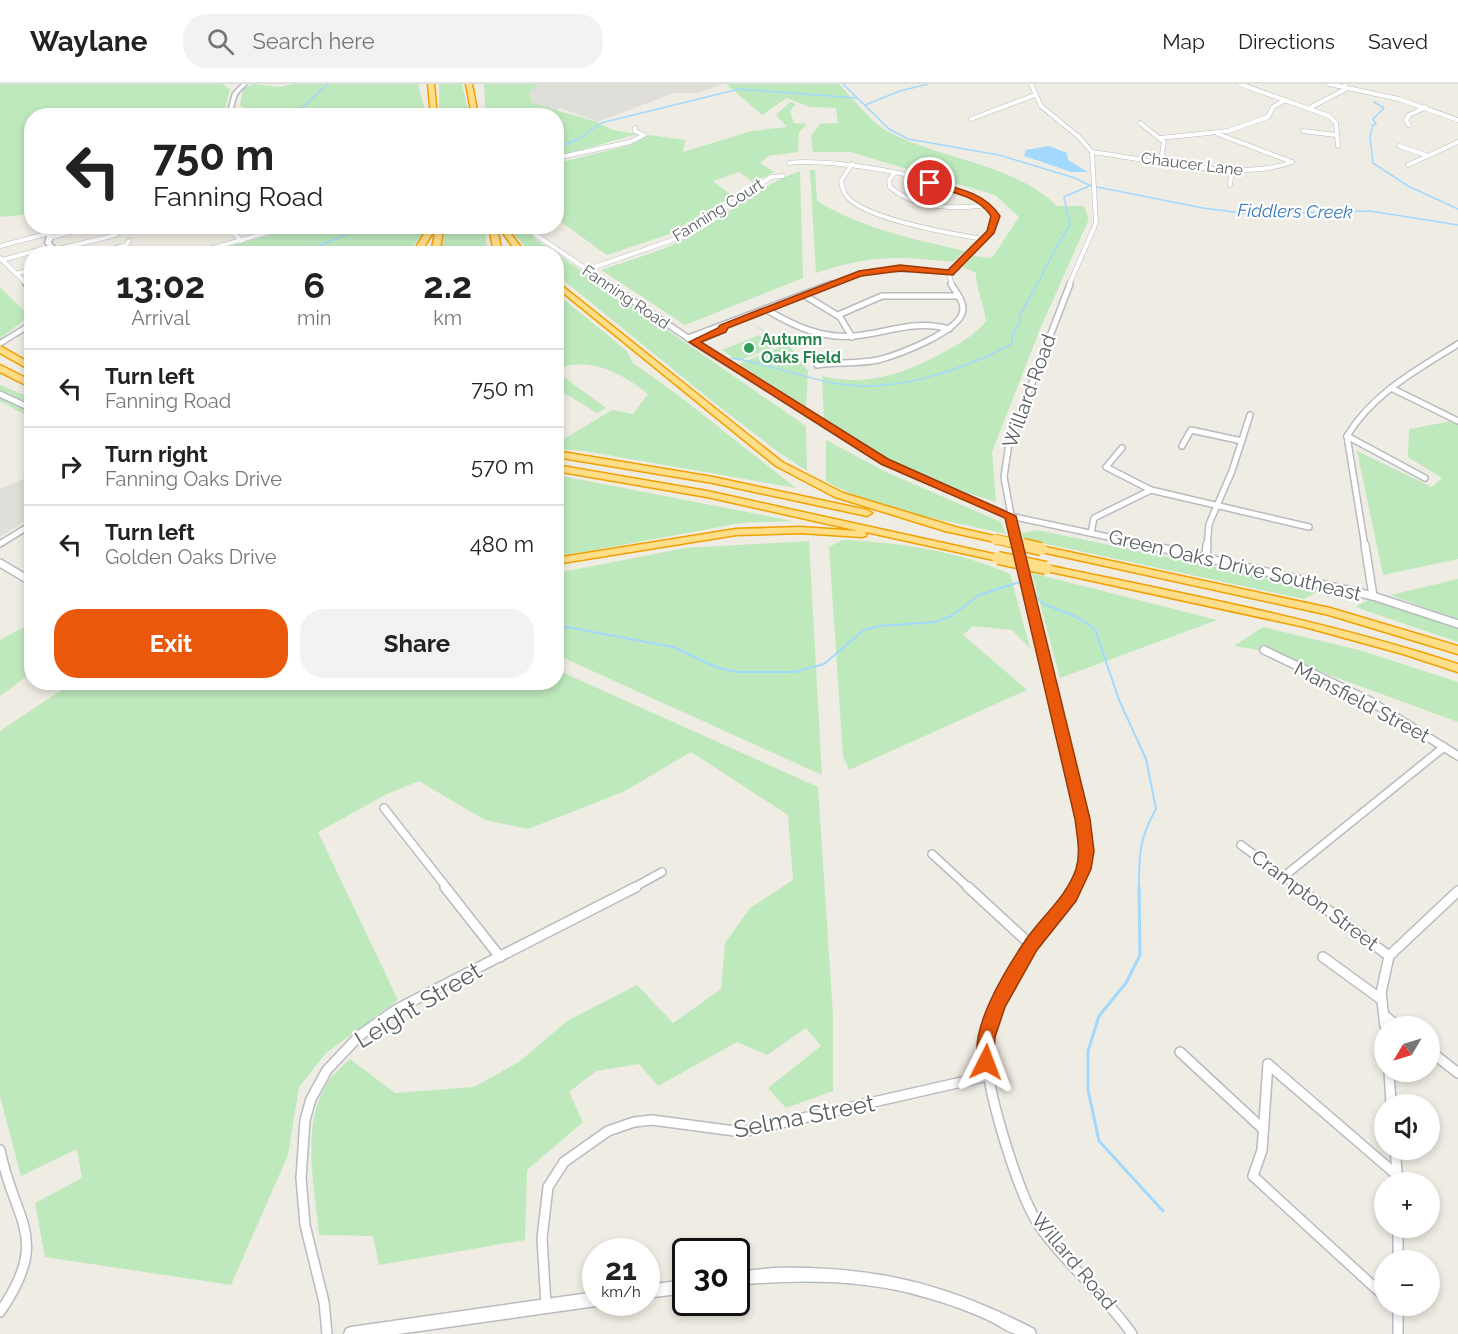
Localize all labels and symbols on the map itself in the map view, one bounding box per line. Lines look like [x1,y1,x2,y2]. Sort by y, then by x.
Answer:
street label: Chaucer Lane [1140,148,1244,180]
pin [904,157,955,208]
street label: Fanning Court [669,174,767,245]
water label: Fiddlers Creek [1237,199,1353,223]
street label: Fanning Road [579,261,673,333]
place label: Autumn Oaks Field [761,330,841,367]
street label: Willard Road [997,331,1061,451]
marker: Autumn Oaks Field [742,341,756,355]
street label: Green Oaks Drive Southeast [1106,524,1364,606]
street label: Mansfield Street [1290,656,1434,748]
street label: Crampton Street [1247,844,1383,956]
street label: Leight Street [349,956,487,1054]
north arrow [1374,1016,1440,1082]
position arrow [954,1030,1018,1094]
street label: Selma Street [731,1088,877,1144]
street label: Willard Road [1026,1208,1122,1314]
speed limit sign: 30 [672,1238,750,1316]

